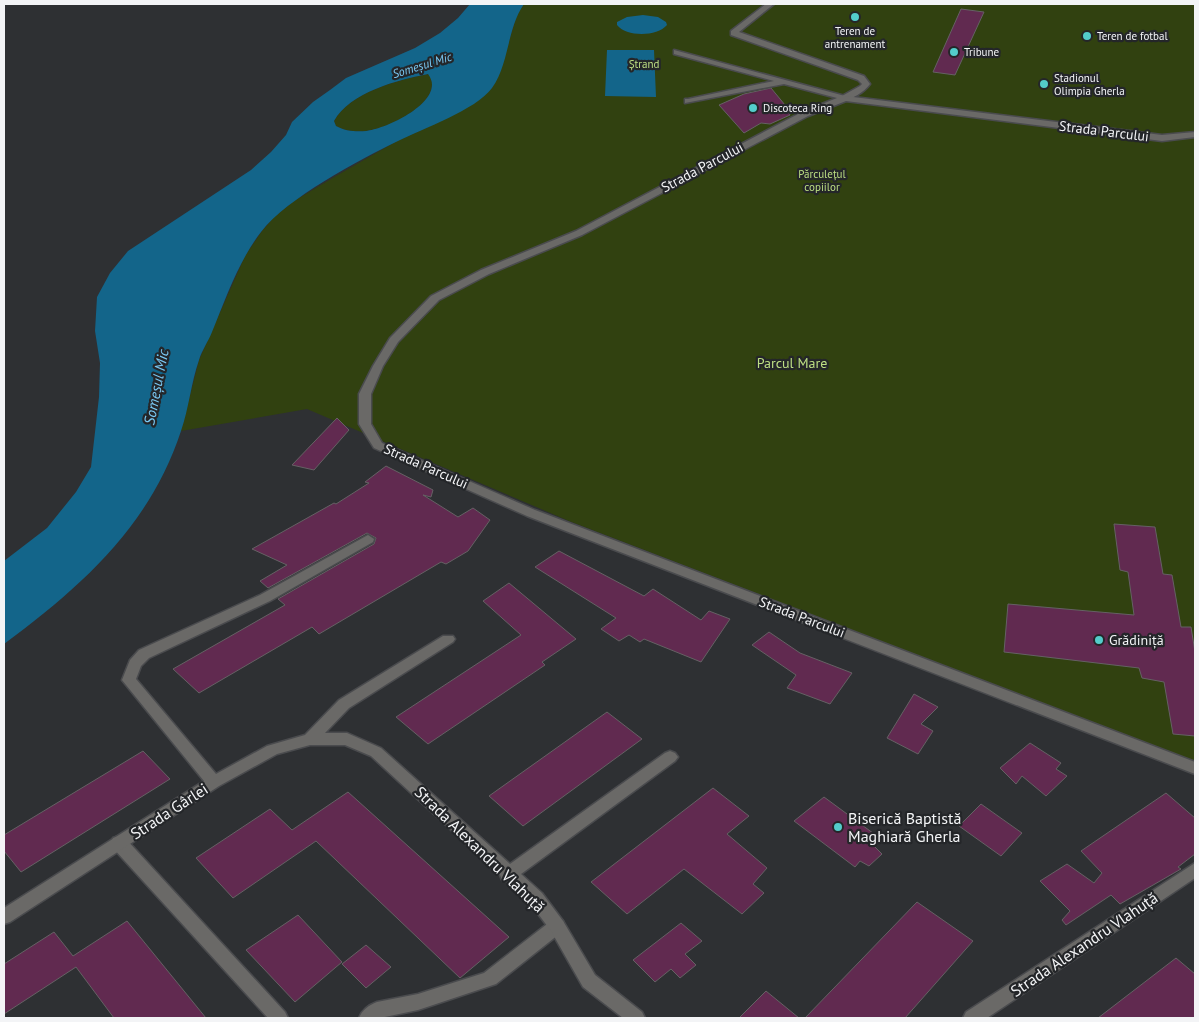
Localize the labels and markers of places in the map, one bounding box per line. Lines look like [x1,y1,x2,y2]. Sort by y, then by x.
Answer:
marker: Teren de antrenament [849,11,861,23]
place label: Teren de antrenament [825,24,885,51]
place label: Teren de fotbal [1097,29,1168,43]
marker: Teren de fotbal [1081,30,1093,42]
place label: Tribune [964,45,1000,59]
marker: Tribune [948,46,960,58]
place label: Stadionul Olimpia Gherla [1054,71,1125,98]
marker: Stadionul Olimpia Gherla [1038,78,1050,90]
place label: Discoteca Ring [763,101,832,115]
marker: Discoteca Ring [747,102,759,114]
place label: Grădiniță [1109,631,1164,649]
marker: Grădiniță [1093,634,1105,646]
place label: Biserică Baptistă Maghiară Gherla [848,808,961,846]
marker: Biserică Baptistă Maghiară Gherla [832,821,844,833]

